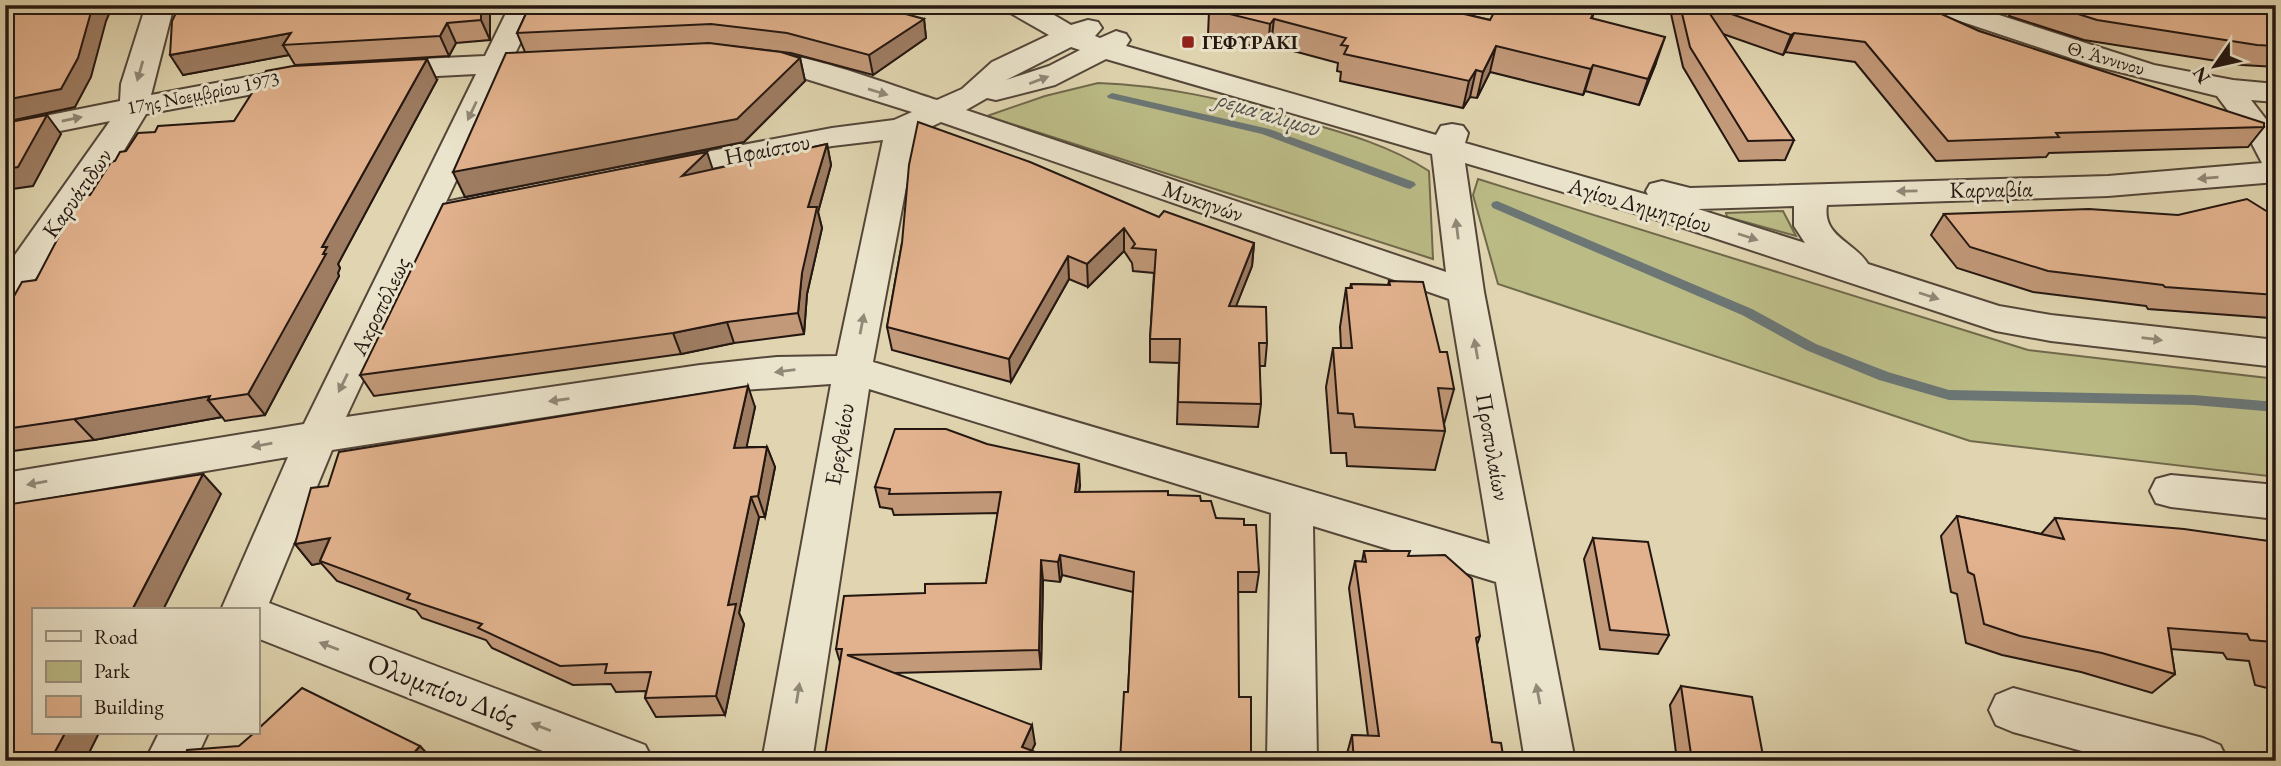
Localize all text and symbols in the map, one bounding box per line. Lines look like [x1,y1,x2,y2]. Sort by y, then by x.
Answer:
place label: ΓΕΦΥΡΑΚΙ [1202,30,1298,55]
north arrow [2180,32,2250,102]
marker: ΓΕΦΥΡΑΚΙ [1180,34,1196,50]
street label: Θ. Άννινου [2064,35,2148,81]
one-way arrow [135,60,145,81]
text: N [2186,61,2216,89]
street label: 17ης Νοεμβρίου 1973 [125,66,281,120]
one-way arrow [1029,74,1050,85]
water label: ρεμα αλιμου [1208,81,1324,143]
one-way arrow [868,87,889,98]
one-way arrow [467,101,478,121]
one-way arrow [61,113,83,124]
street label: Ηφαίστου [722,126,812,172]
street label: Καρυάτιδων [35,142,119,244]
street label: Αγίου Δημητρίου [1564,170,1715,240]
street label: Μυκηνών [1159,173,1247,229]
street label: Καρναβία [1949,173,2033,205]
one-way arrow [2197,173,2219,184]
one-way arrow [1896,185,1918,196]
one-way arrow [1452,218,1463,240]
one-way arrow [1737,232,1758,243]
street label: Ακροπόλεως [343,252,417,361]
one-way arrow [1919,292,1940,302]
one-way arrow [856,313,867,335]
one-way arrow [2141,334,2163,345]
one-way arrow [1470,338,1481,360]
one-way arrow [774,365,796,376]
one-way arrow [338,372,349,393]
street label: Προπυλαίων [1469,391,1517,503]
one-way arrow [548,395,570,406]
street label: Ερεχθείου [817,401,861,487]
one-way arrow [250,440,272,451]
one-way arrow [26,478,48,489]
legend [32,608,259,734]
text: Road [94,623,138,650]
one-way arrow [318,640,339,651]
street label: Ολυμπίου Διός [363,644,523,734]
text: Park [94,657,131,684]
one-way arrow [793,682,804,704]
one-way arrow [1532,683,1543,705]
text: Building [94,693,164,720]
one-way arrow [531,722,552,733]

